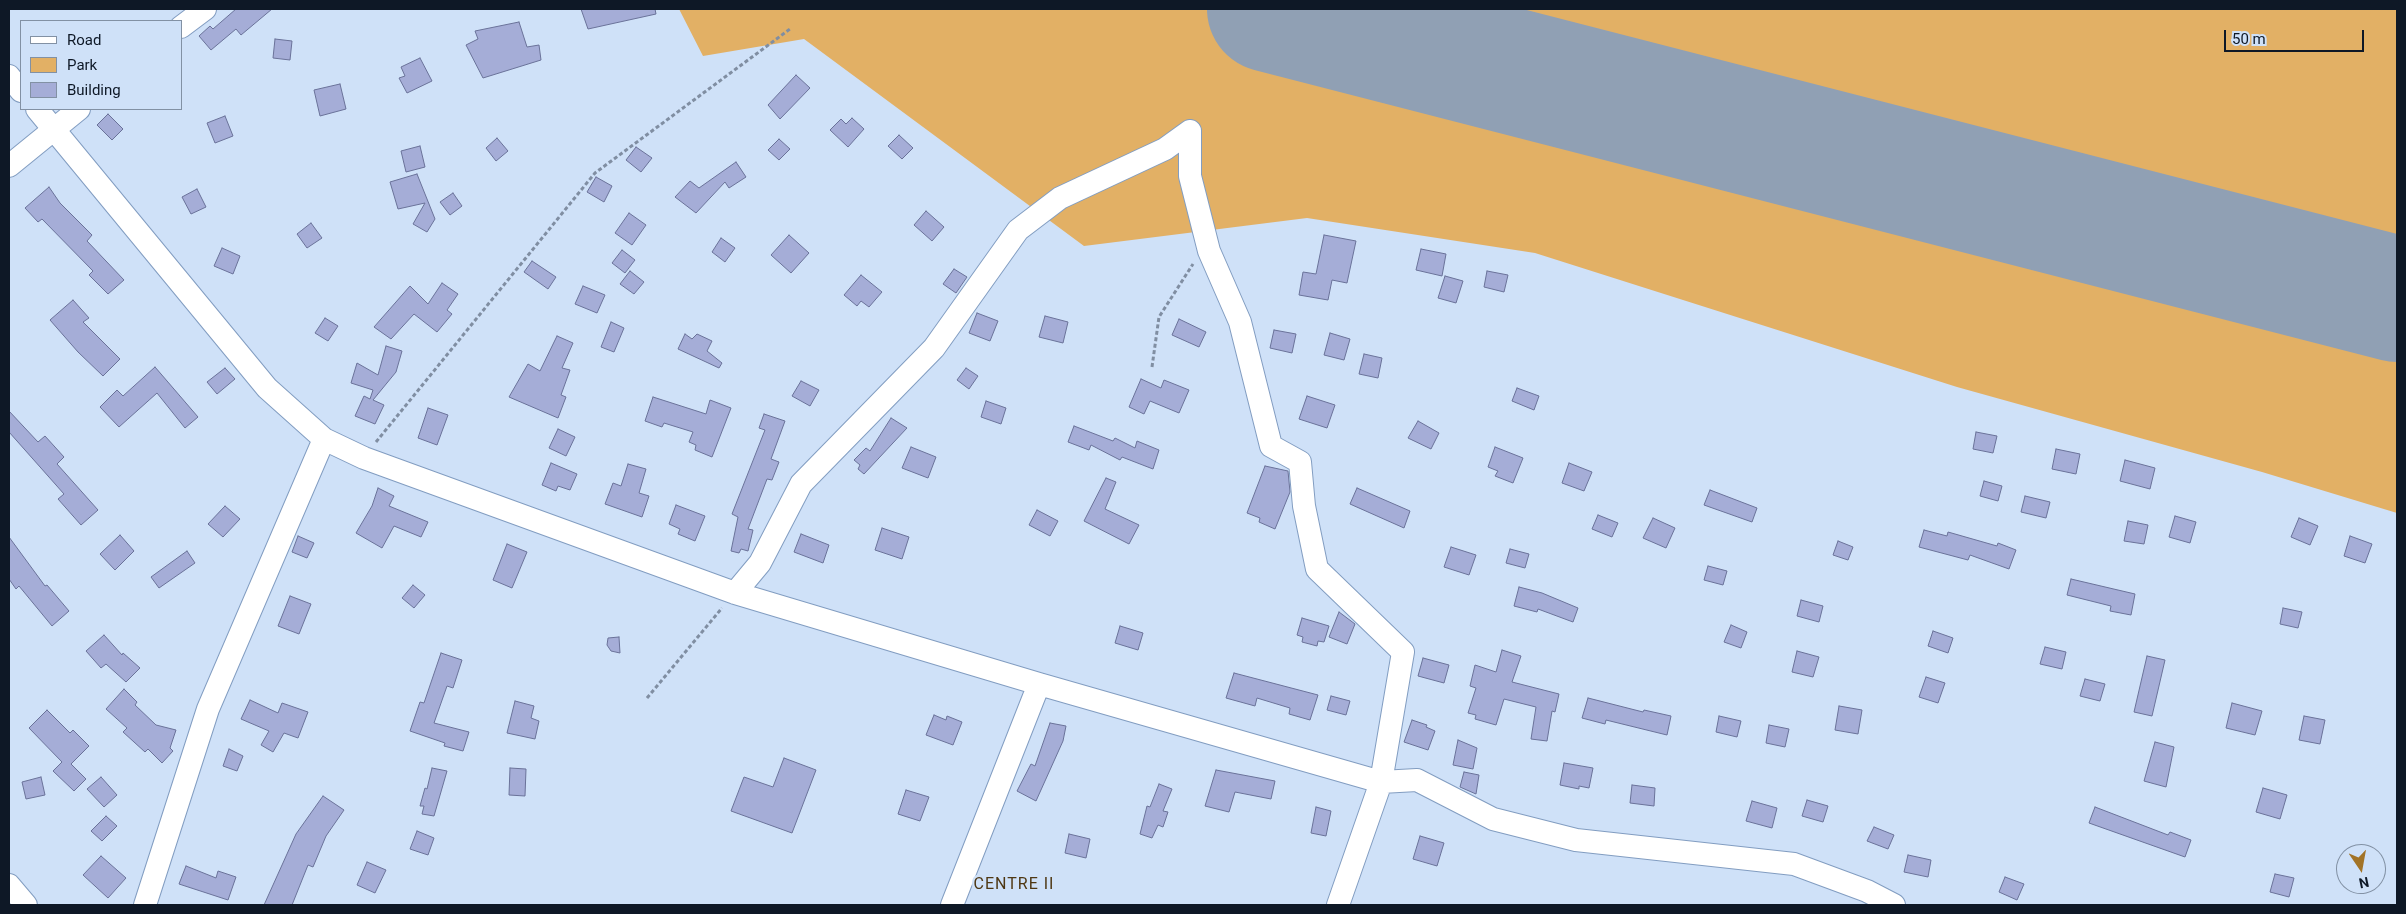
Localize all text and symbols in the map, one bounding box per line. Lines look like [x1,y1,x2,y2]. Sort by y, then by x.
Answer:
legend [20,20,182,110]
scale bar [2226,20,2366,52]
text: 50 m [2232,30,2266,48]
text: Road [67,31,101,49]
text: Park [67,56,97,74]
text: Building [67,81,121,99]
north arrow [2336,844,2386,894]
text: N [2357,874,2370,892]
district label: CENTRE II [972,875,1056,895]

